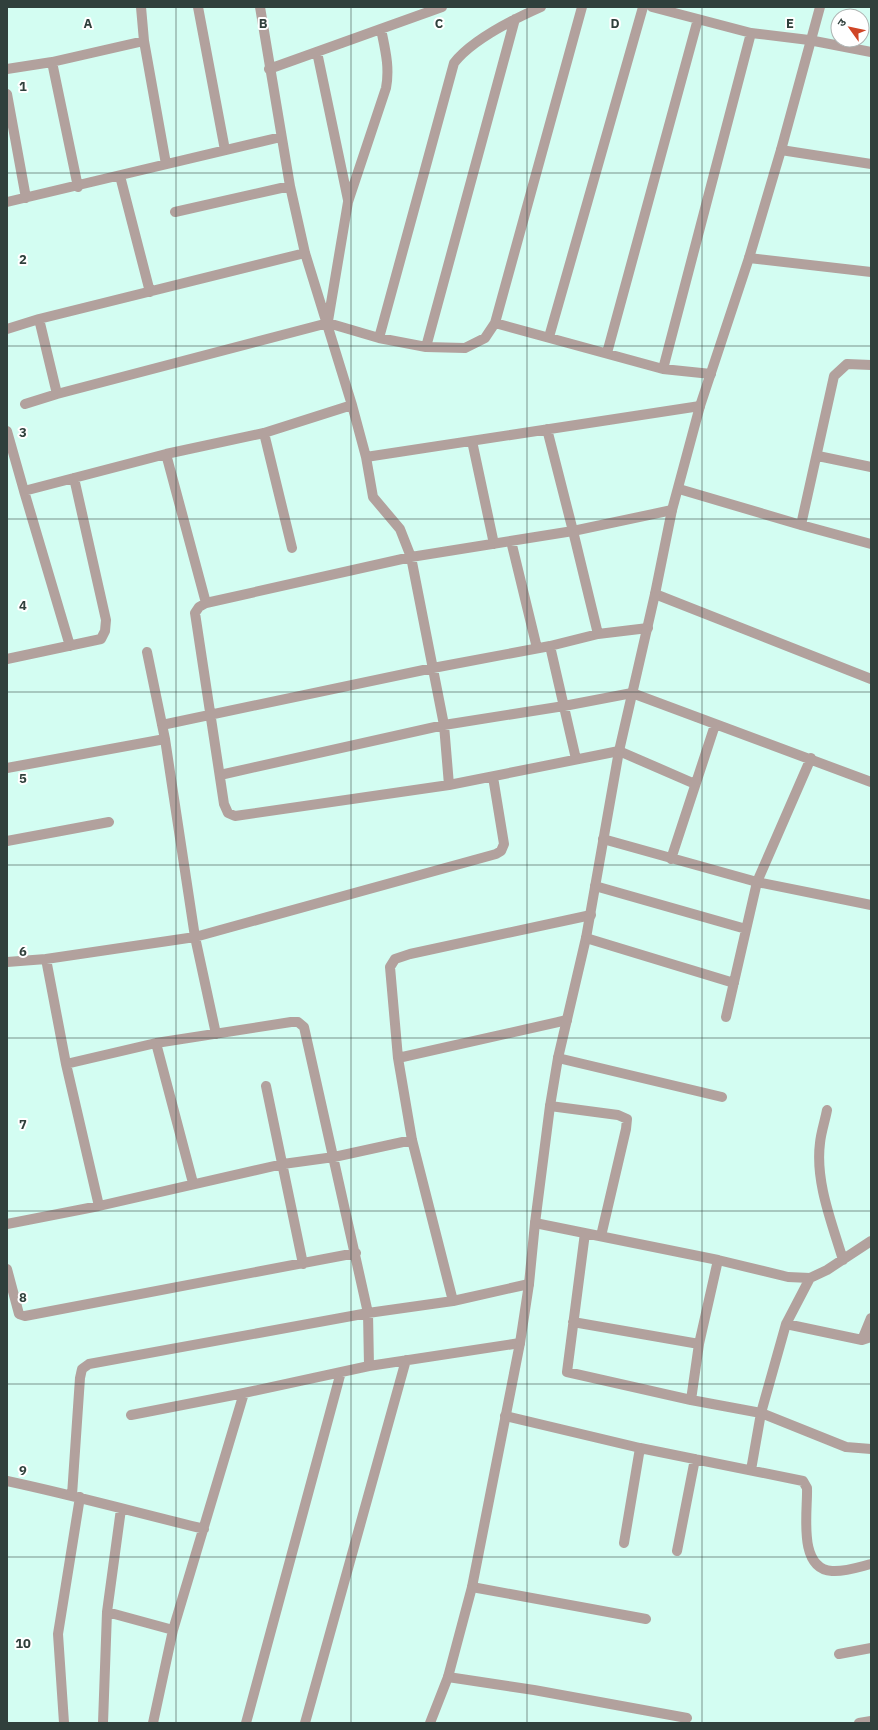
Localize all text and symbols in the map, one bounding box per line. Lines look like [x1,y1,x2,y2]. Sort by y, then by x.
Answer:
north arrow [830,8,870,48]
text: A [84,15,93,32]
text: B [259,15,268,32]
text: C [435,15,444,32]
text: D [610,15,620,32]
text: E [786,15,794,32]
text: उ [834,16,850,29]
text: 1 [19,78,27,95]
text: 2 [19,251,27,268]
text: 3 [19,424,27,441]
text: 4 [19,597,27,614]
text: 5 [19,770,27,787]
text: 6 [19,943,27,960]
text: 7 [19,1116,27,1133]
text: 8 [19,1289,27,1306]
text: 9 [19,1462,27,1479]
text: 10 [15,1635,31,1652]

